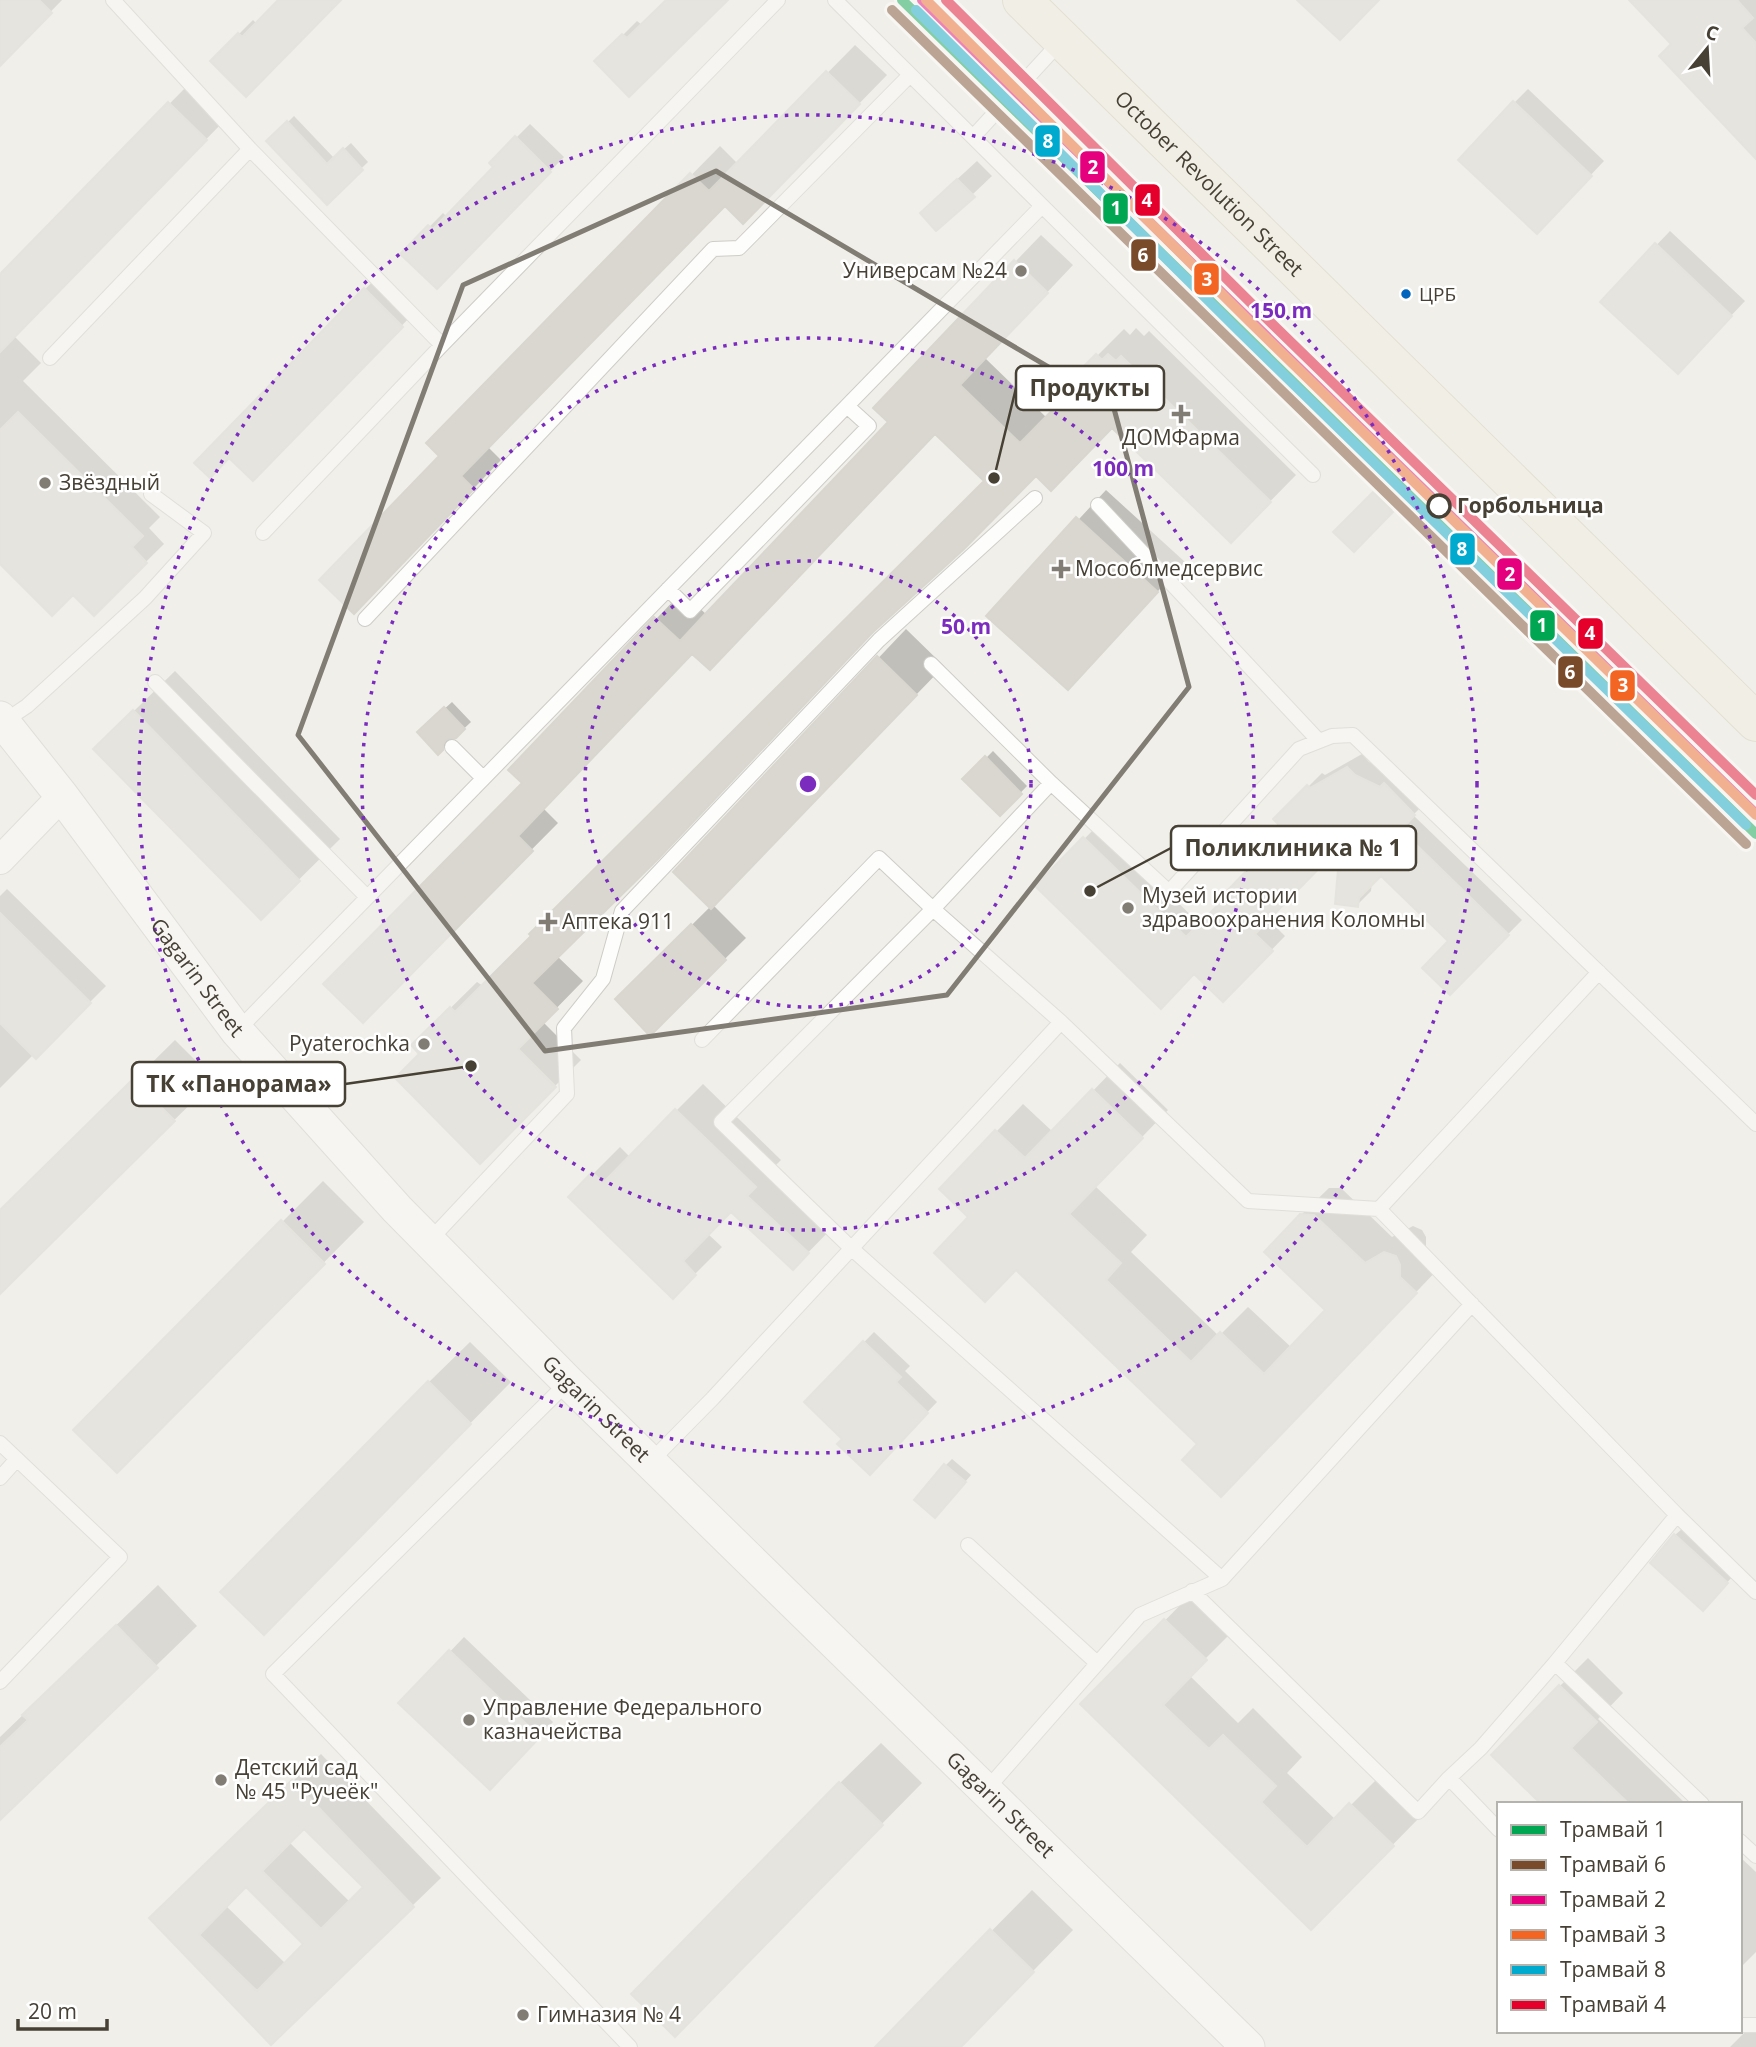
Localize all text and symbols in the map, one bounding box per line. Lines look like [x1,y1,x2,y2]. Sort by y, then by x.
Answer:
north arrow [1672,14,1742,84]
text: С [1702,19,1722,47]
street label: October Revolution Street [1109,84,1310,282]
line badge: 8 [1034,124,1061,158]
text: 8 [1043,128,1054,154]
line badge: 2 [1079,150,1106,184]
text: 2 [1088,154,1099,180]
line badge: 4 [1134,183,1161,217]
text: 4 [1142,187,1153,213]
line badge: 1 [1102,192,1129,225]
text: 1 [1111,195,1121,221]
line badge: 6 [1130,238,1157,272]
text: 6 [1138,242,1149,268]
place label: Универсам №24 [843,256,1007,284]
line badge: 3 [1193,262,1220,296]
marker: Универсам №24 [1013,263,1029,279]
text: 3 [1202,266,1213,292]
place label: ЦРБ [1419,281,1456,307]
marker: ЦРБ [1399,287,1413,301]
text: 150 m [1250,296,1312,324]
callout: Продукты [1016,366,1164,410]
text: Продукты [1030,371,1150,403]
marker: ДОМФарма [1173,406,1189,422]
place label: ДОМФарма [1122,423,1240,451]
text: 100 m [1092,454,1154,482]
place label: Звёздный [59,468,160,496]
marker: Звёздный [37,475,53,491]
place label: Горбольница [1457,491,1604,519]
marker: Горбольница [1427,494,1451,518]
line badge: 8 [1449,532,1476,566]
text: 8 [1457,536,1468,562]
place label: Мособлмедсервис [1075,554,1263,582]
line badge: 2 [1496,557,1523,591]
marker: Мособлмедсервис [1053,561,1069,577]
text: 2 [1505,561,1516,587]
line badge: 1 [1529,609,1556,642]
text: 50 m [941,612,991,640]
text: 1 [1537,612,1547,638]
line badge: 4 [1577,617,1604,650]
text: 4 [1585,620,1596,646]
line badge: 6 [1557,655,1584,689]
text: 6 [1565,659,1576,685]
line badge: 3 [1609,669,1636,702]
text: 3 [1618,672,1629,698]
centre of rings [796,772,820,796]
callout: Поликлиника № 1 [1171,826,1416,870]
text: Поликлиника № 1 [1184,831,1402,863]
place label: Музей истории здравоохранения Коломны [1142,881,1425,933]
marker: Музей истории здравоохранения Коломны [1120,900,1136,916]
place label: Аптека 911 [562,907,674,935]
street label: Gagarin Street [145,912,251,1043]
marker: Аптека 911 [540,914,556,930]
place label: Pyaterochka [289,1029,410,1057]
marker: Pyaterochka [416,1036,432,1052]
callout: ТК «Панорама» [132,1062,345,1106]
text: ТК «Панорама» [146,1067,332,1099]
street label: Gagarin Street [536,1349,657,1468]
place label: Управление Федерального казначейства [483,1693,762,1745]
marker: Управление Федерального казначейства [461,1712,477,1728]
street label: Gagarin Street [941,1745,1061,1863]
place label: Детский сад № 45 "Ручеёк" [235,1753,378,1805]
marker: Детский сад № 45 "Ручеёк" [213,1772,229,1788]
legend [1497,1802,1742,2033]
text: Трамвай 1 [1560,1815,1666,1843]
text: Трамвай 6 [1560,1850,1666,1878]
text: Трамвай 2 [1560,1885,1666,1913]
text: Трамвай 3 [1560,1920,1666,1948]
text: Трамвай 8 [1560,1955,1666,1983]
scale bar [18,1988,107,2032]
text: Трамвай 4 [1560,1990,1666,2018]
text: 20 m [28,1997,77,2025]
place label: Гимназия № 4 [537,2000,681,2028]
marker: Гимназия № 4 [515,2007,531,2023]

